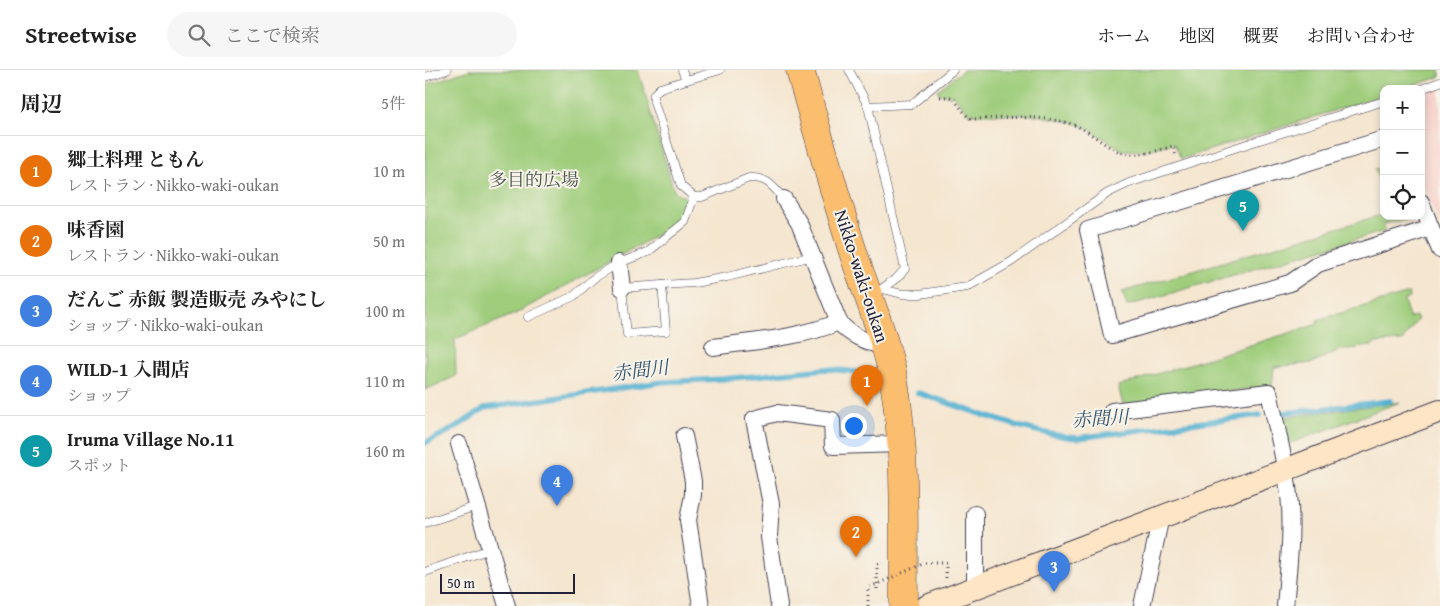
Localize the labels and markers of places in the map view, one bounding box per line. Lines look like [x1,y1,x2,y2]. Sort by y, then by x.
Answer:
pin: 5 [1227,190,1259,231]
pin: 1 [851,365,883,406]
pin: 4 [541,465,573,506]
pin: 2 [840,516,872,557]
pin: 3 [1038,551,1070,592]

